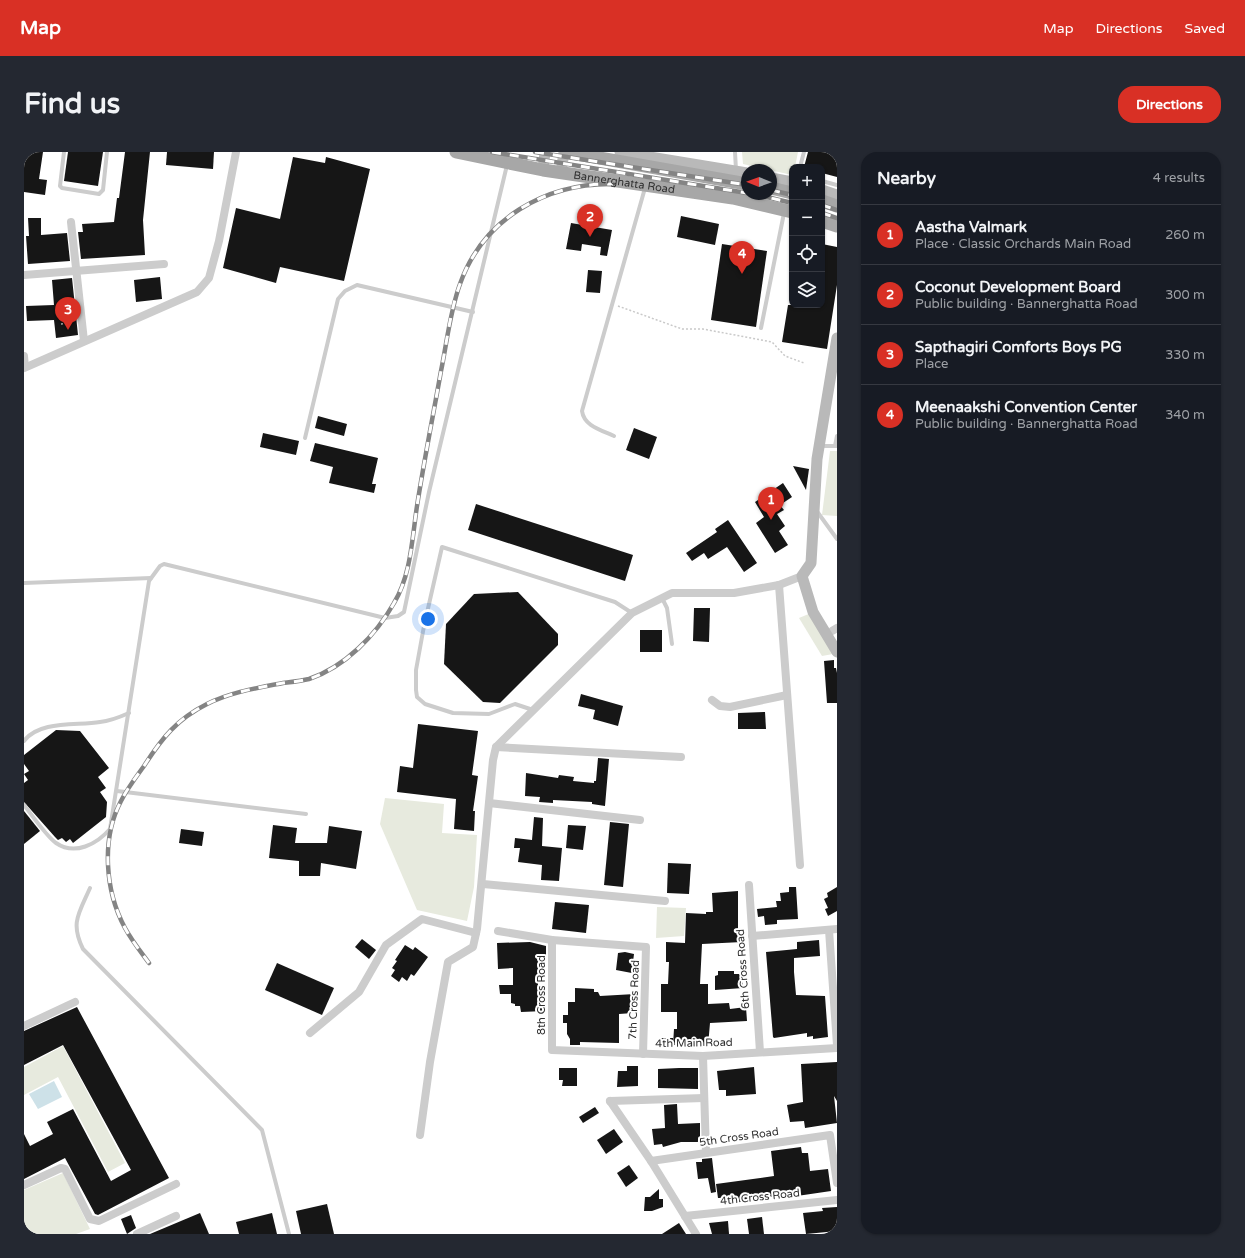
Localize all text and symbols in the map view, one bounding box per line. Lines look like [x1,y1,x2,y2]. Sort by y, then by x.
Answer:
text: Map [20,17,61,39]
text: Map [1043,20,1074,37]
text: Directions [1096,20,1163,37]
text: Saved [1185,20,1225,37]
button: Directions [1118,86,1221,123]
text: Find us [24,87,120,121]
north arrow [741,164,777,200]
map controls [789,164,825,308]
button: + [789,164,825,200]
street label: Bannerghatta Road [573,168,676,196]
text: Nearby [877,168,936,189]
text: 4 results [1153,170,1205,186]
button: − [789,200,825,236]
pin: 2 [577,204,603,237]
text: Aastha Valmark [915,218,1027,236]
text: 1 [886,227,894,243]
text: 260 m [1165,227,1205,243]
button: locate [789,236,825,272]
text: Place · Classic Orchards Main Road [915,236,1131,252]
pin: 4 [729,241,755,274]
button: layers [789,272,825,308]
text: Coconut Development Board [915,278,1121,296]
text: 2 [886,287,894,303]
text: 300 m [1165,287,1205,303]
text: Public building · Bannerghatta Road [915,296,1138,312]
pin: 3 [55,297,81,330]
text: Sapthagiri Comforts Boys PG [915,338,1122,356]
text: 3 [886,347,894,363]
text: 330 m [1165,347,1205,363]
text: Place [915,356,948,372]
text: Meenaakshi Convention Center [915,398,1137,416]
text: 4 [886,407,894,423]
text: 340 m [1165,407,1205,423]
text: Public building · Bannerghatta Road [915,416,1138,432]
pin: 1 [758,487,784,520]
your location [418,609,438,629]
street label: 6th Cross Road [734,929,752,1009]
street label: 8th Cross Road [535,955,548,1035]
street label: 7th Cross Road [626,960,642,1040]
street label: 4th Main Road [655,1036,733,1050]
street label: 5th Cross Road [698,1125,780,1149]
street label: 4th Cross Road [720,1186,801,1208]

